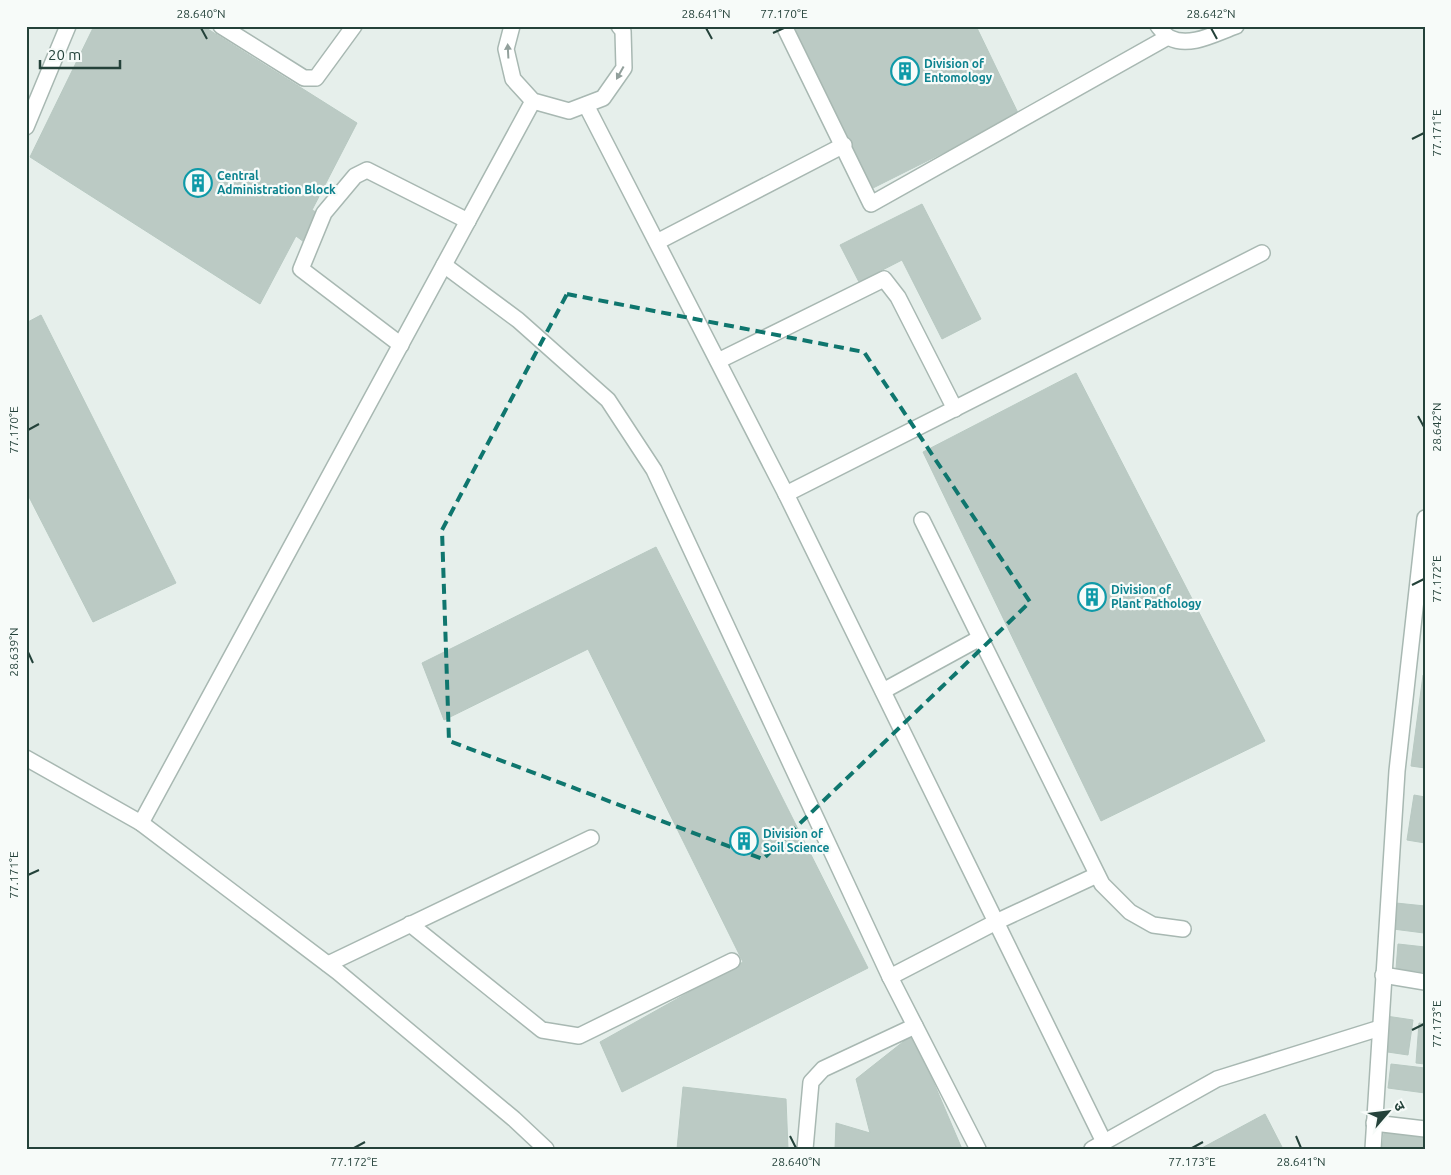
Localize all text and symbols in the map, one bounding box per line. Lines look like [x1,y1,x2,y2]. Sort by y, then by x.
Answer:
text: 28.640°N [176,7,226,20]
text: 28.641°N [681,7,731,20]
text: 77.170°E [760,7,808,20]
text: 28.642°N [1186,7,1236,20]
scale bar [40,38,120,70]
one-way arrow [503,43,511,59]
text: 20 m [48,46,81,63]
building icon: Division of Entomology [890,56,920,86]
place label: Division of Entomology [924,57,993,84]
one-way arrow [616,65,624,80]
text: 77.171°E [1430,109,1443,157]
building icon: Central Administration Block [183,168,213,198]
place label: Central Administration Block [217,169,336,196]
text: 28.642°N [1430,402,1443,452]
text: 77.170°E [7,406,20,454]
text: 77.172°E [1430,555,1443,603]
building icon: Division of Plant Pathology [1077,582,1107,612]
place label: Division of Plant Pathology [1111,583,1202,610]
text: 28.639°N [7,627,20,677]
building icon: Division of Soil Science [729,826,759,856]
place label: Division of Soil Science [763,827,829,854]
text: 77.171°E [7,851,20,899]
text: 77.173°E [1430,1000,1443,1048]
north arrow [1364,1088,1414,1138]
text: उ [1390,1099,1409,1114]
text: 77.172°E [330,1155,378,1168]
text: 28.640°N [771,1155,821,1168]
text: 77.173°E [1168,1155,1216,1168]
text: 28.641°N [1276,1155,1326,1168]

